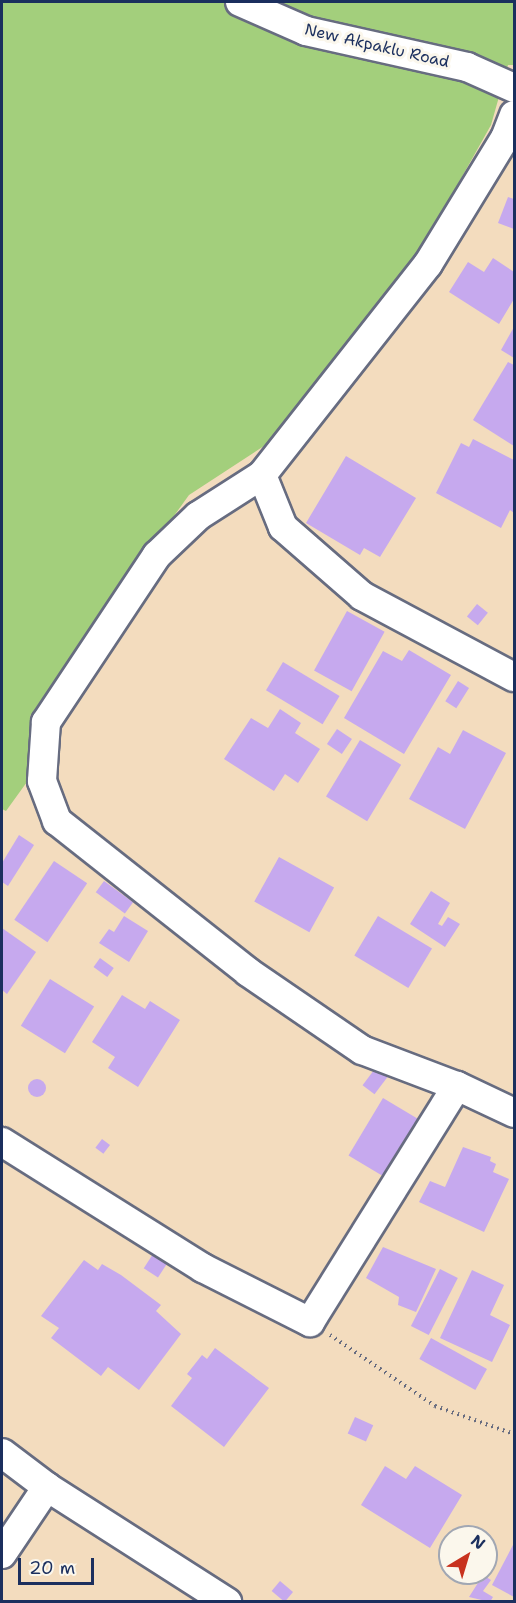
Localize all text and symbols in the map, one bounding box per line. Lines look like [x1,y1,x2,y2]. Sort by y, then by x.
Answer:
street label: New Akpaklu Road [303,20,451,72]
north arrow [438,1525,498,1585]
text: N [467,1530,490,1554]
scale bar [21,1546,98,1584]
text: 20 m [29,1556,75,1580]

